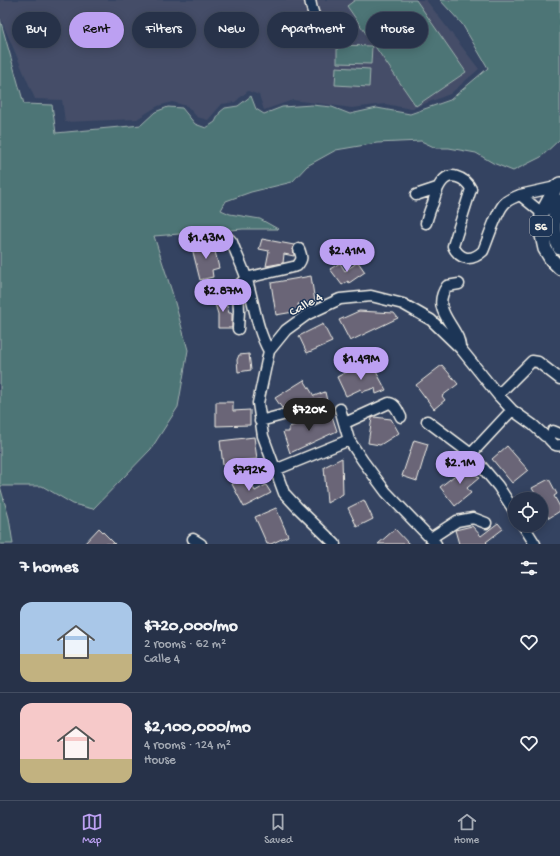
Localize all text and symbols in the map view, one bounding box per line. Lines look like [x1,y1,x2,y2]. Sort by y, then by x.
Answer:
chip: Buy [12,12,61,48]
chip: Rent [69,12,124,48]
chip: Filters [132,12,196,48]
chip: New [204,12,259,48]
chip: Apartment [267,12,358,48]
chip: House [366,12,428,48]
road number: 56 [530,216,552,236]
pin: $1.43M [173,226,239,260]
text: $1.43M [187,231,225,246]
pin: $2.41M [314,239,380,273]
text: $2.41M [329,244,365,259]
pin: $2.87M [190,279,256,313]
text: $2.87M [203,284,243,299]
street label: Calle 4 [287,290,326,320]
pin: $1.49M [328,347,394,381]
text: $1.49M [343,352,379,367]
pin: $720K [281,398,337,432]
text: $720K [292,403,326,418]
pin: $2.1M [432,451,488,485]
text: $2.1M [445,456,475,471]
pin: $792K [221,458,277,492]
text: $792K [233,463,265,478]
map controls [508,492,548,532]
button: locate [508,492,548,532]
icon: filters [518,557,540,579]
text: 7 homes [20,558,78,578]
text: $720,000/mo [144,617,238,637]
icon: home [52,618,100,666]
icon: heart [518,631,540,653]
text: 2 rooms · 62 m² [144,637,226,652]
text: Calle 4 [144,652,180,667]
text: $2,100,000/mo [144,718,251,738]
icon: home [52,719,100,767]
icon: heart [518,732,540,754]
text: 4 rooms · 124 m² [144,738,231,753]
text: House [144,753,176,768]
tab: Map [81,811,103,847]
tab: Saved [264,811,292,847]
tab: Home [454,811,479,847]

